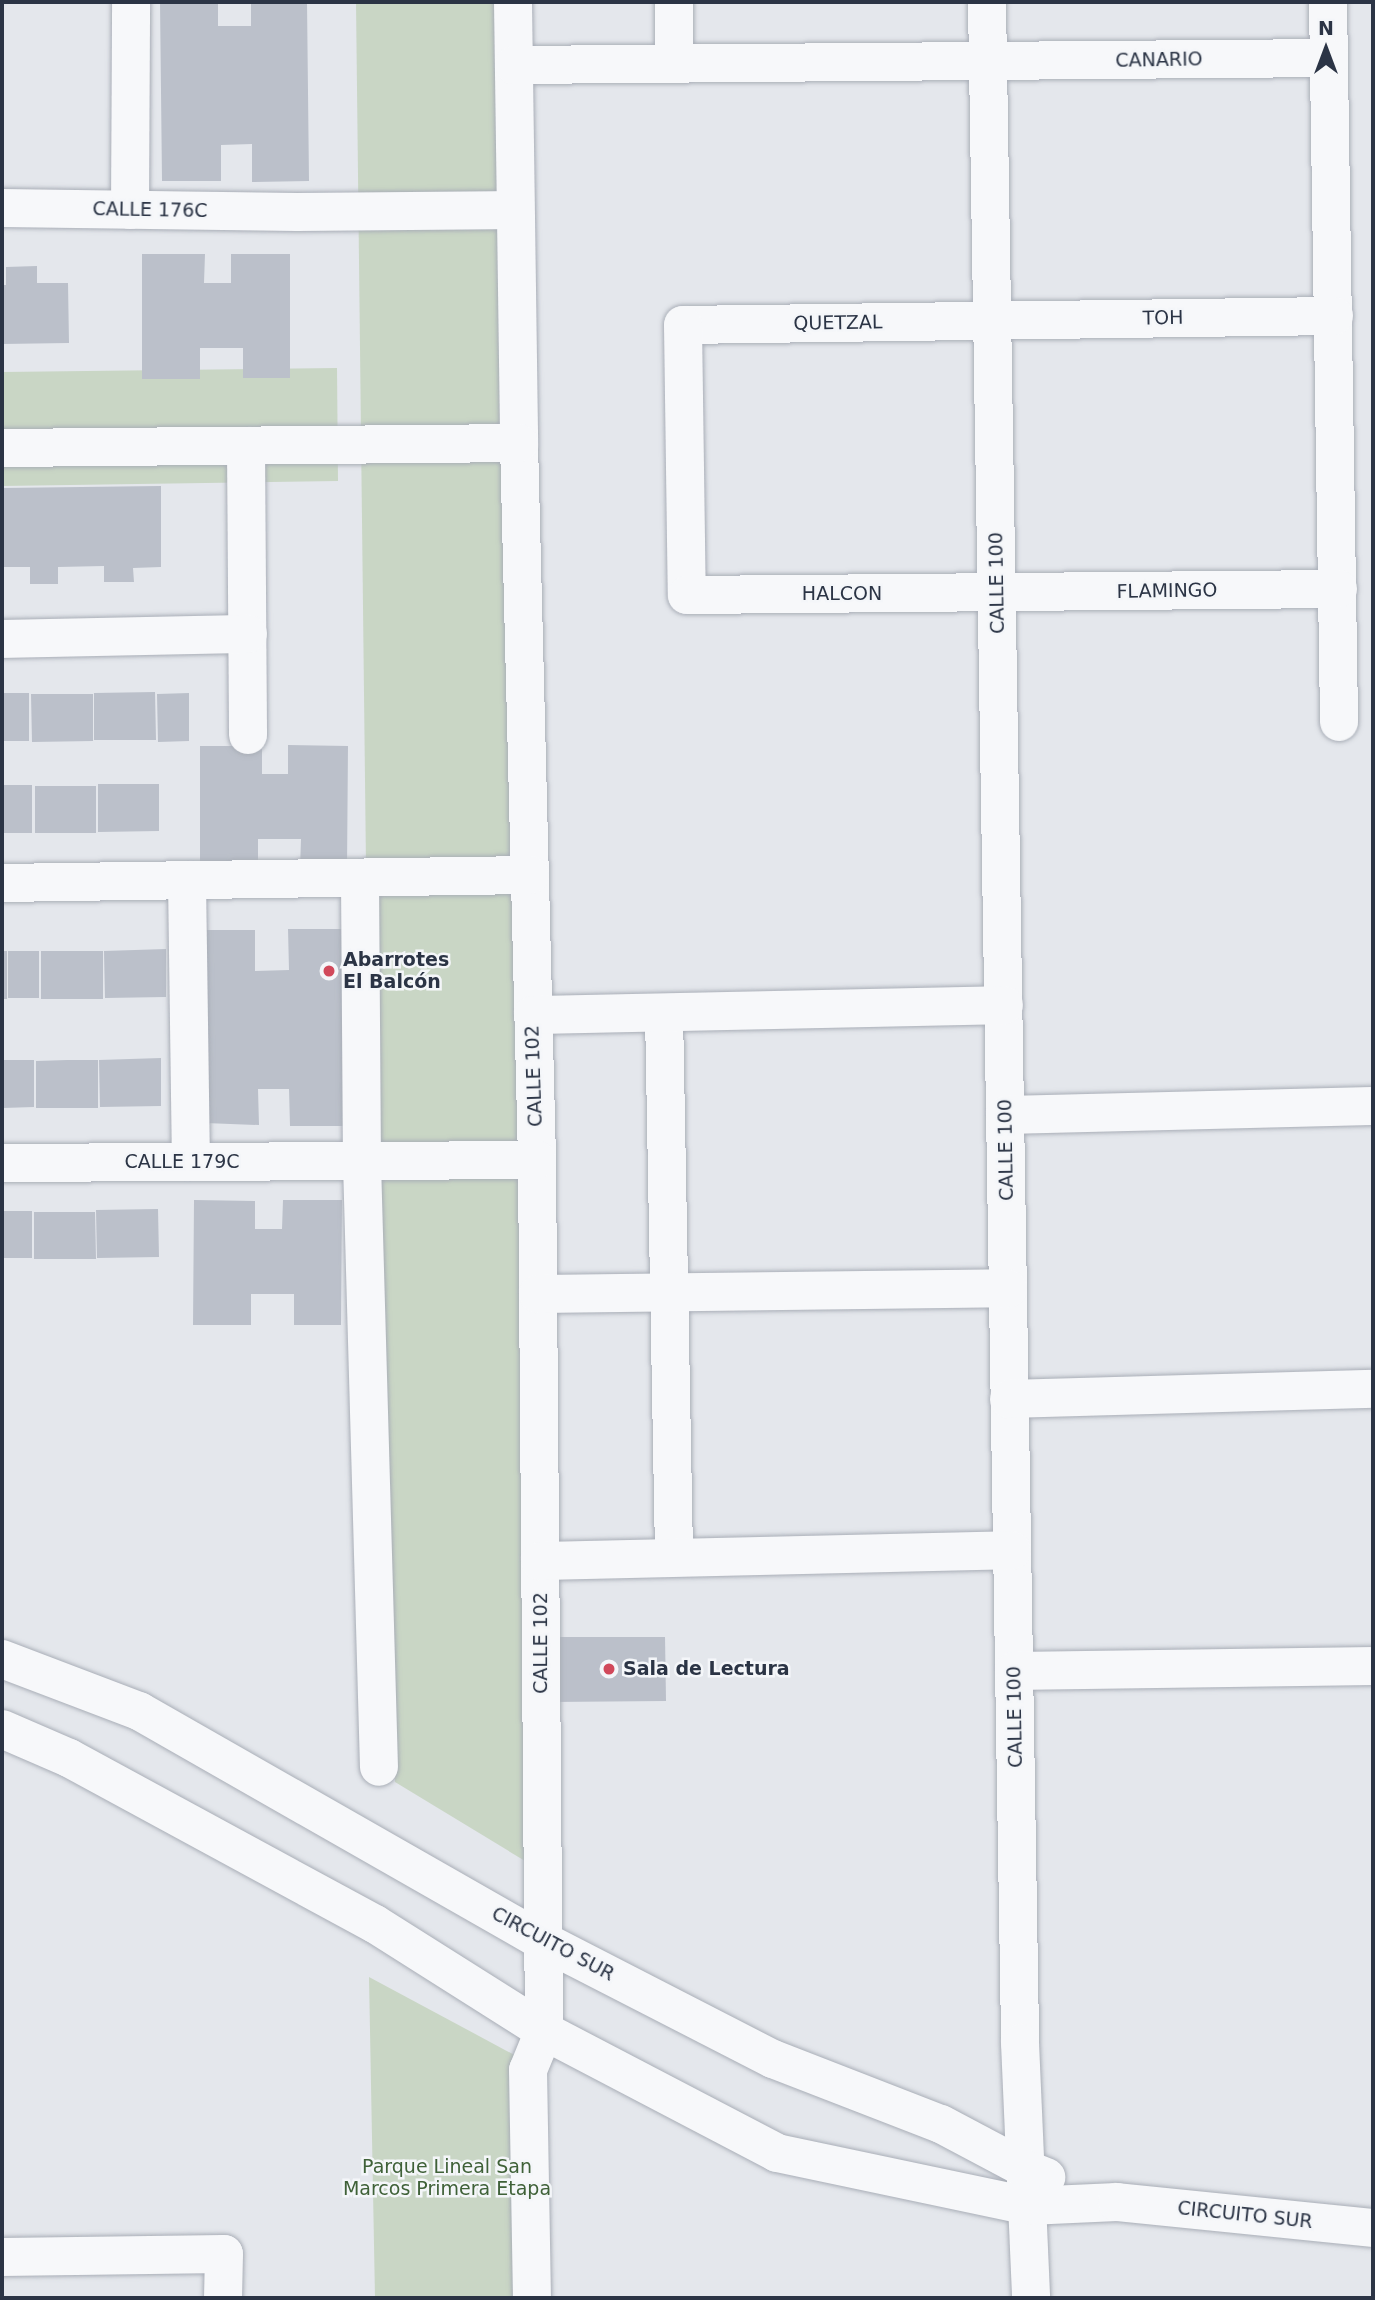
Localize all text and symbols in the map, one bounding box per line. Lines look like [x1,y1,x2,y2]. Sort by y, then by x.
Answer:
north arrow [1291,14,1361,84]
text: N [1318,17,1334,39]
street label: CANARIO [1115,48,1203,72]
street label: CALLE 176C [92,198,208,222]
street label: TOH [1142,306,1184,330]
street label: QUETZAL [793,311,883,335]
street label: CALLE 100 [985,532,1009,634]
street label: FLAMINGO [1116,579,1218,603]
street label: HALCON [802,583,882,605]
place label: Abarrotes El Balcón [343,949,449,993]
marker: Abarrotes El Balcón [321,963,337,979]
street label: CALLE 102 [521,1025,547,1127]
street label: CALLE 100 [994,1099,1018,1201]
street label: CALLE 179C [124,1151,240,1173]
street label: CALLE 102 [530,1592,552,1694]
place label: Sala de Lectura [623,1658,790,1680]
marker: Sala de Lectura [601,1661,617,1677]
street label: CALLE 100 [1003,1666,1027,1768]
street label: CIRCUITO SUR [488,1902,618,1986]
park label: Parque Lineal San Marcos Primera Etapa [343,2156,551,2200]
street label: CIRCUITO SUR [1176,2197,1314,2233]

